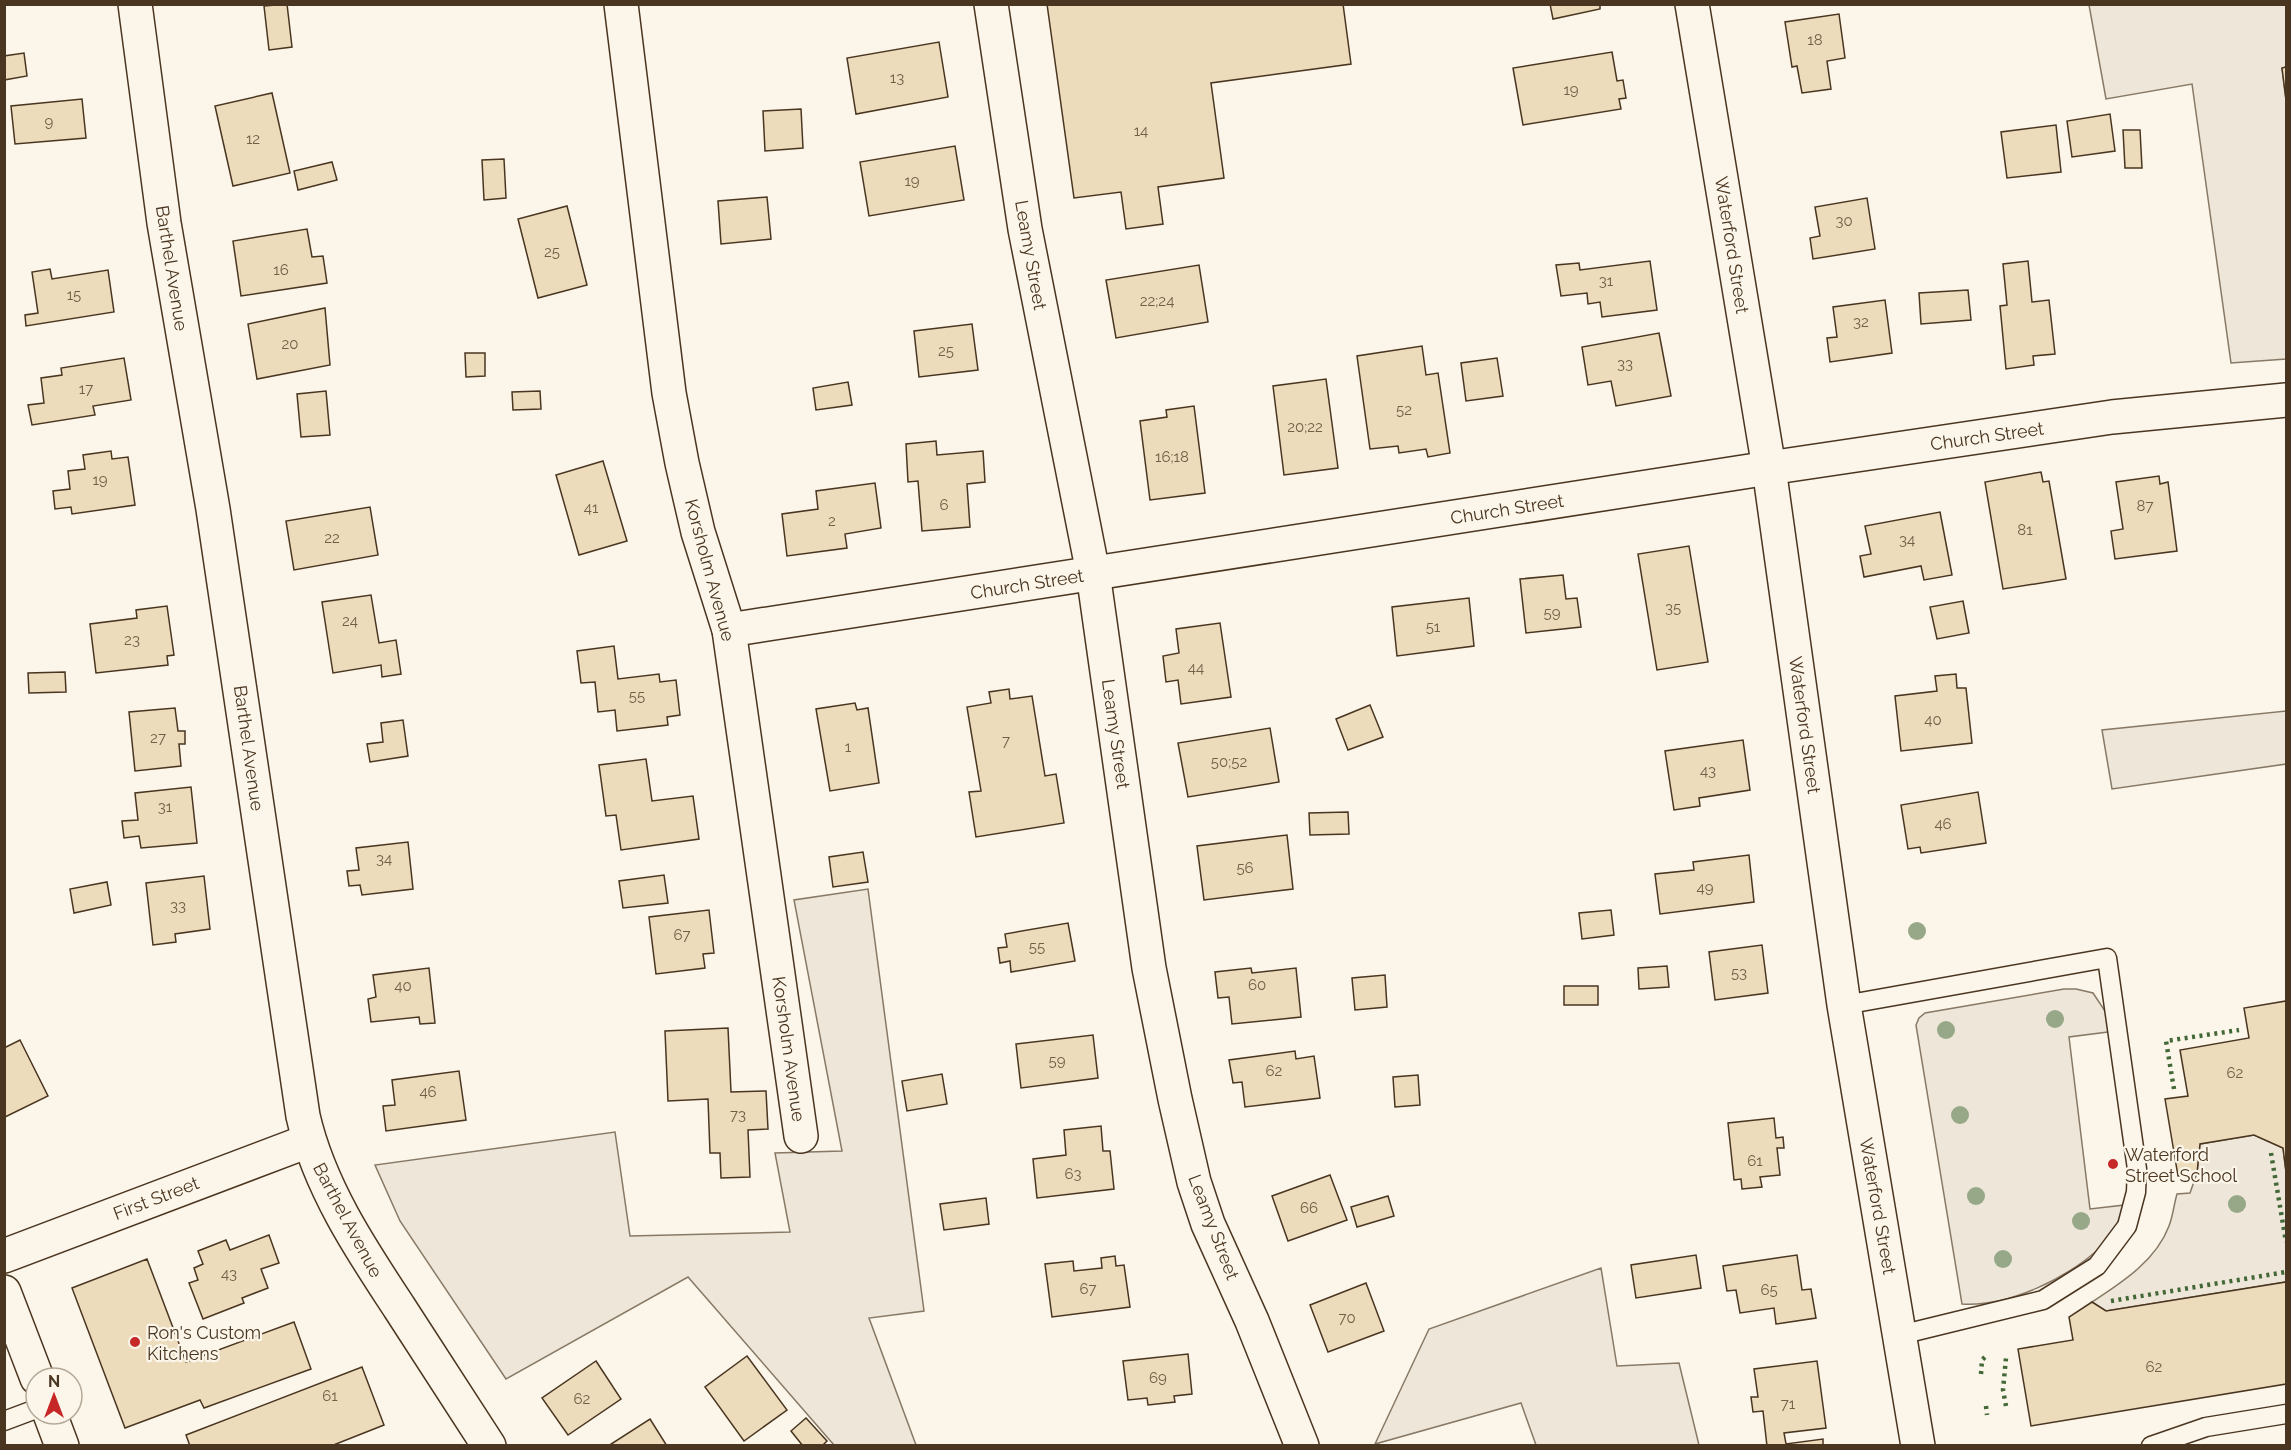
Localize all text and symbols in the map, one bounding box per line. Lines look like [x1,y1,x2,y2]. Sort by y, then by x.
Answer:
house number: 18 [1807,31,1823,49]
house number: 13 [890,69,904,87]
house number: 19 [1563,81,1579,99]
house number: 9 [45,113,54,131]
house number: 14 [1134,122,1148,140]
house number: 12 [246,130,260,148]
house number: 19 [904,172,920,190]
street label: Waterford Street [1711,175,1753,315]
street label: Leamy Street [1011,199,1051,311]
street label: Barthel Avenue [152,204,192,333]
house number: 30 [1835,212,1853,230]
house number: 25 [544,243,560,261]
house number: 16 [273,261,289,279]
house number: 31 [1599,272,1614,290]
house number: 15 [67,286,81,304]
house number: 22;24 [1140,292,1174,310]
house number: 32 [1853,313,1869,331]
house number: 20 [282,335,299,353]
house number: 25 [938,342,954,360]
house number: 33 [1617,355,1633,373]
house number: 17 [79,380,93,398]
house number: 52 [1396,401,1412,419]
house number: 20;22 [1287,418,1323,436]
street label: Church Street [1929,418,2045,454]
house number: 16;18 [1155,448,1189,466]
house number: 19 [92,471,108,489]
street label: Church Street [1449,490,1565,528]
street label: Korsholm Avenue [681,496,739,644]
house number: 6 [939,496,949,514]
house number: 87 [2137,497,2153,515]
house number: 41 [584,499,599,517]
house number: 2 [828,512,836,530]
house number: 81 [2017,521,2033,539]
house number: 22 [324,529,340,547]
house number: 34 [1899,531,1915,549]
street label: Church Street [969,565,1085,603]
house number: 35 [1665,599,1681,617]
house number: 59 [1544,604,1561,622]
house number: 24 [342,612,358,630]
house number: 51 [1426,618,1441,636]
house number: 23 [124,631,140,649]
street label: Waterford Street [1785,655,1825,795]
house number: 44 [1188,659,1204,677]
street label: Leamy Street [1098,678,1134,790]
street label: Barthel Avenue [230,684,268,813]
house number: 55 [629,687,645,705]
house number: 40 [1924,711,1942,729]
house number: 27 [150,729,166,747]
house number: 7 [1002,732,1010,750]
house number: 1 [845,738,852,756]
house number: 50;52 [1211,753,1247,771]
house number: 43 [1700,762,1716,780]
house number: 31 [158,798,173,816]
house number: 46 [1934,815,1952,833]
house number: 34 [376,850,392,868]
house number: 56 [1236,859,1254,877]
house number: 49 [1697,879,1714,897]
house number: 33 [170,897,186,915]
house number: 67 [673,926,691,944]
house number: 55 [1029,938,1045,956]
house number: 53 [1731,964,1747,982]
street label: Korsholm Avenue [768,975,810,1123]
house number: 60 [1248,976,1266,994]
house number: 40 [394,977,412,995]
house number: 59 [1049,1052,1066,1070]
house number: 62 [1266,1062,1283,1080]
house number: 62 [2227,1064,2244,1082]
house number: 46 [419,1083,437,1101]
house number: 73 [730,1106,746,1124]
street label: Waterford Street [1856,1136,1900,1276]
place label: Waterford Street School [2125,1144,2237,1186]
house number: 61 [1747,1152,1763,1170]
marker: Waterford Street School [2106,1157,2120,1171]
street label: Barthel Avenue [309,1159,387,1281]
house number: 63 [1064,1165,1082,1183]
street label: First Street [110,1172,202,1224]
street label: Leamy Street [1184,1172,1244,1282]
house number: 66 [1300,1199,1318,1217]
house number: 43 [221,1265,237,1283]
house number: 67 [1079,1280,1097,1298]
house number: 65 [1760,1281,1778,1299]
house number: 70 [1338,1309,1356,1327]
place label: Ron's Custom Kitchens [147,1322,261,1364]
marker: Ron's Custom Kitchens [128,1335,142,1349]
house number: 62 [2146,1358,2163,1376]
north arrow [24,1366,84,1426]
house number: 69 [1149,1369,1167,1387]
text: N [48,1372,60,1391]
house number: 61 [322,1387,338,1405]
house number: 62 [574,1390,591,1408]
house number: 71 [1781,1395,1796,1413]

